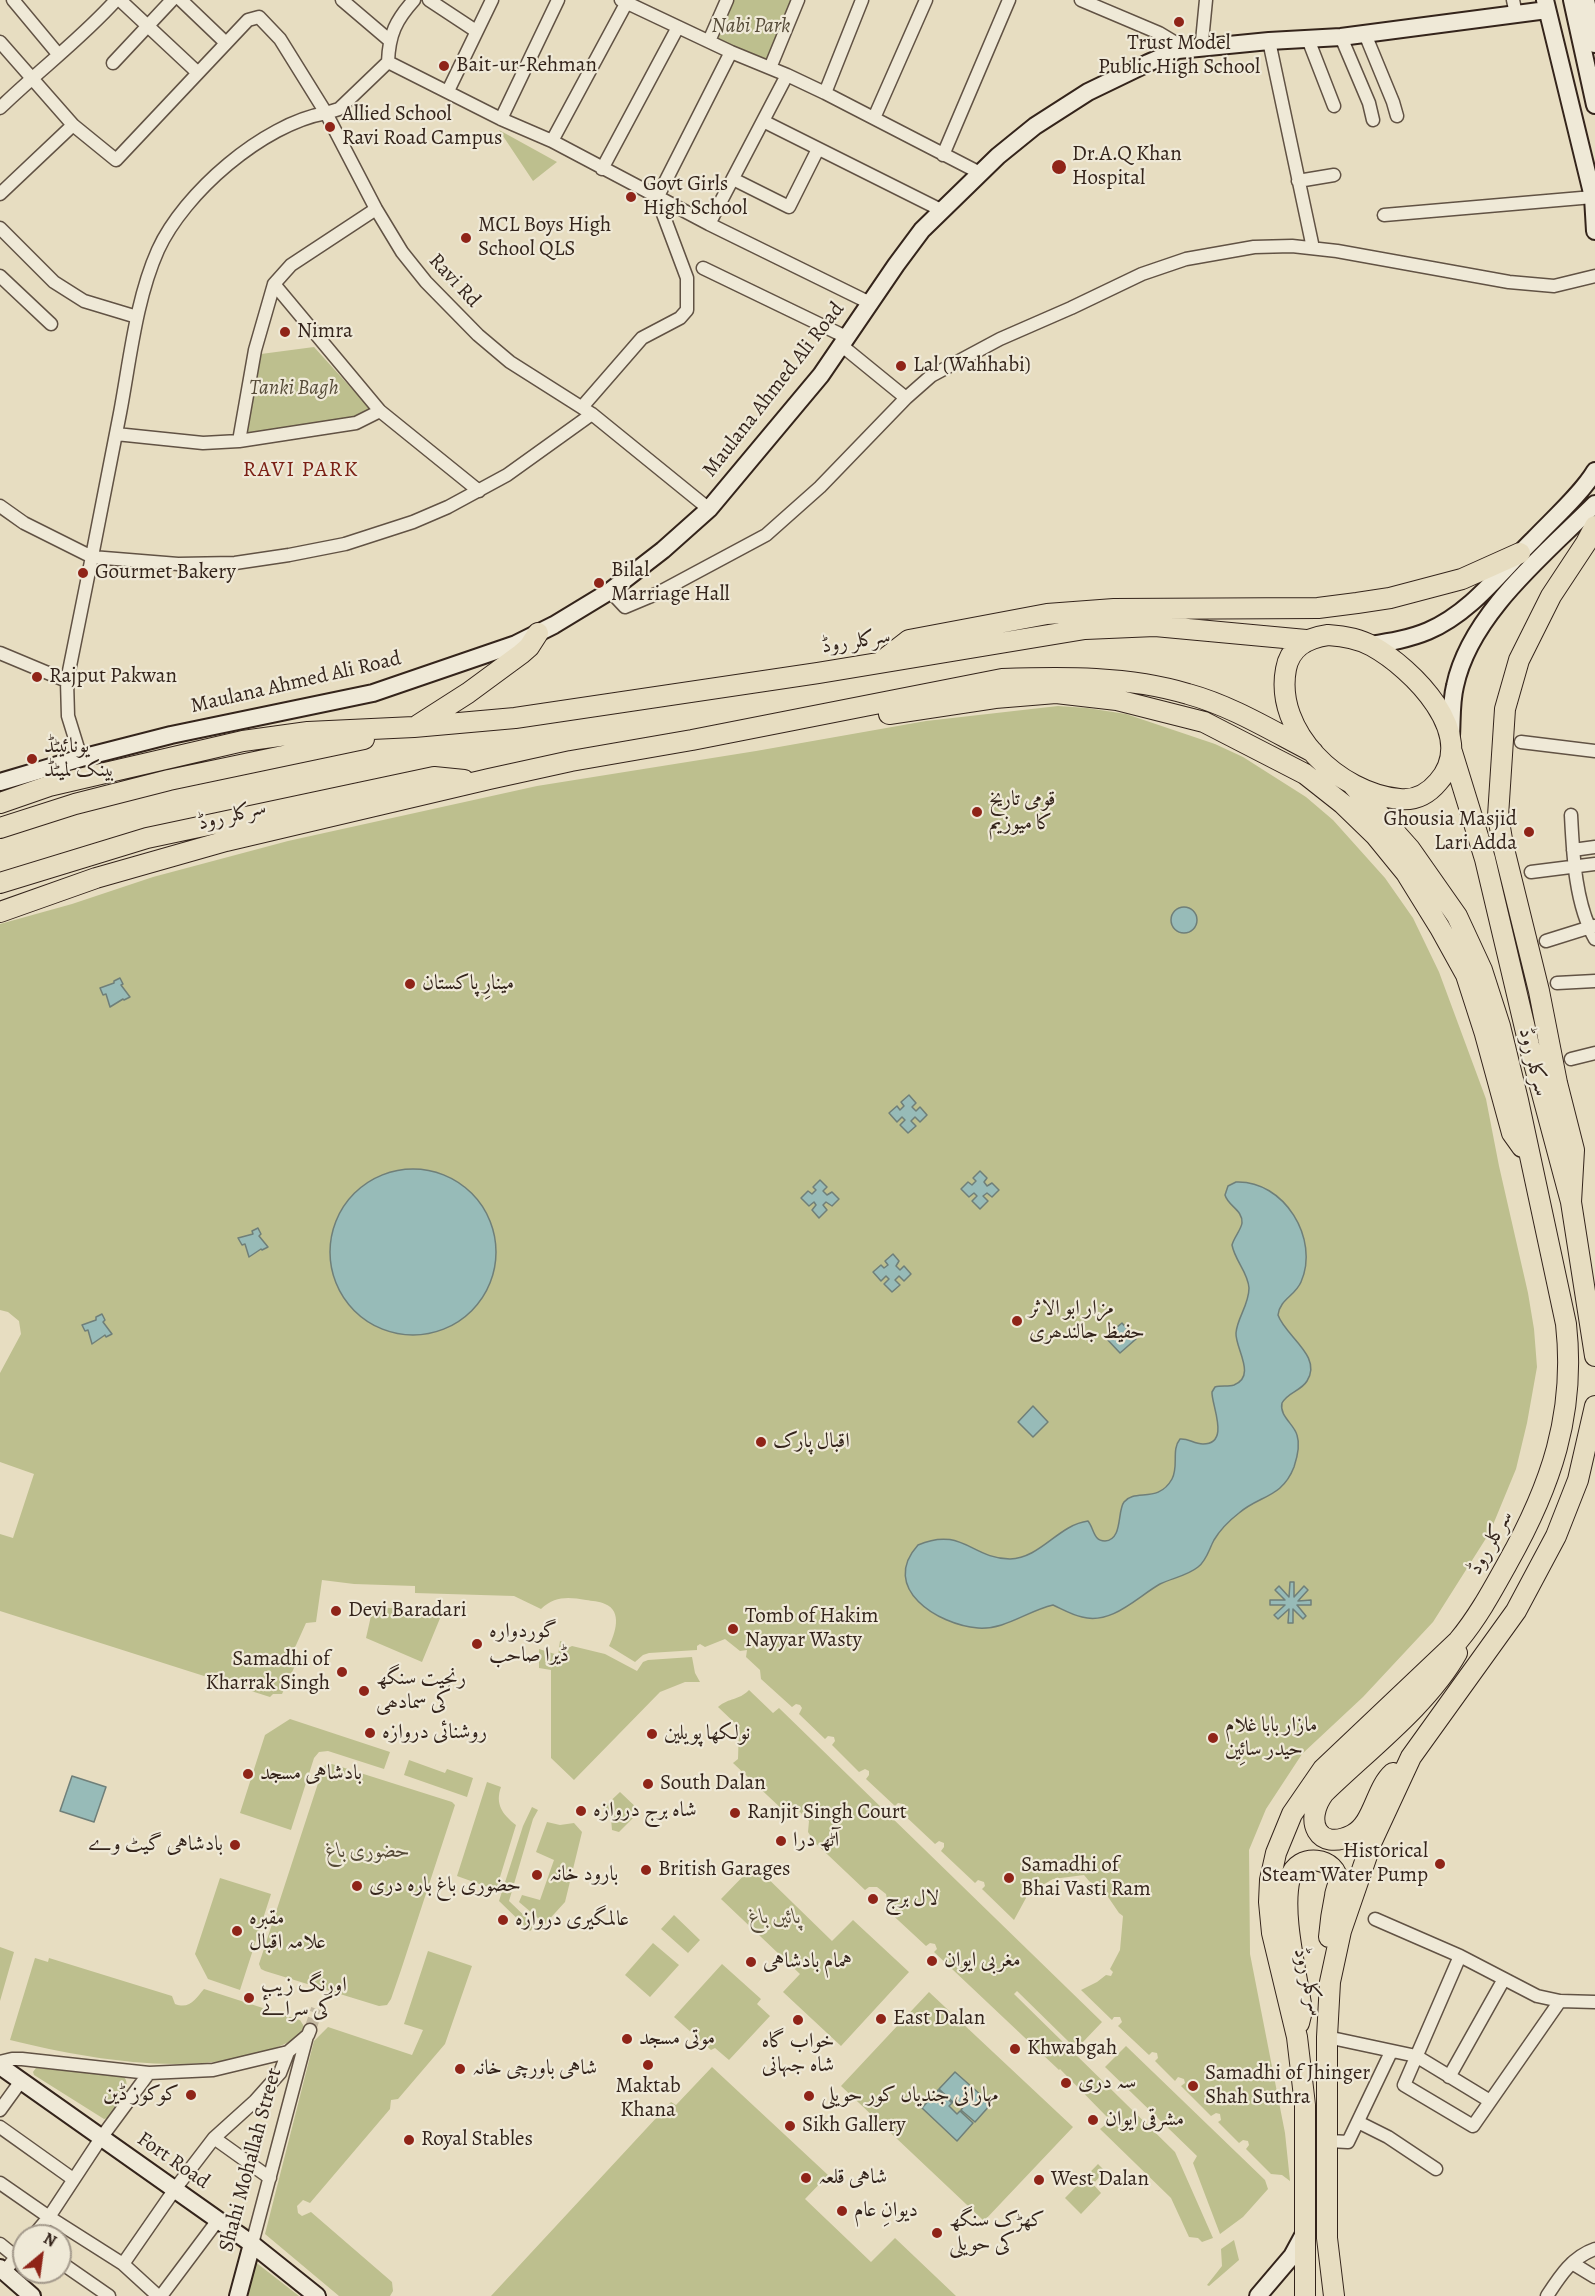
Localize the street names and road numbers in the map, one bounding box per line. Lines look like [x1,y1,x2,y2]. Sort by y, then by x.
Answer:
street label: Ravi Rd [423,249,485,313]
street label: Maulana Ahmed Ali Road [698,297,850,483]
street label: سرکلر روڈ [820,624,892,660]
street label: Maulana Ahmed Ali Road [188,647,404,719]
street label: سرکلر روڈ [195,795,269,837]
street label: سرکلر روڈ [1512,1025,1554,1099]
street label: سرکلر روڈ [1463,1506,1519,1580]
street label: سرکلر روڈ [1287,1945,1329,2019]
street label: Shahi Mohallah Street [214,2065,288,2255]
street label: Fort Road [132,2127,214,2195]

